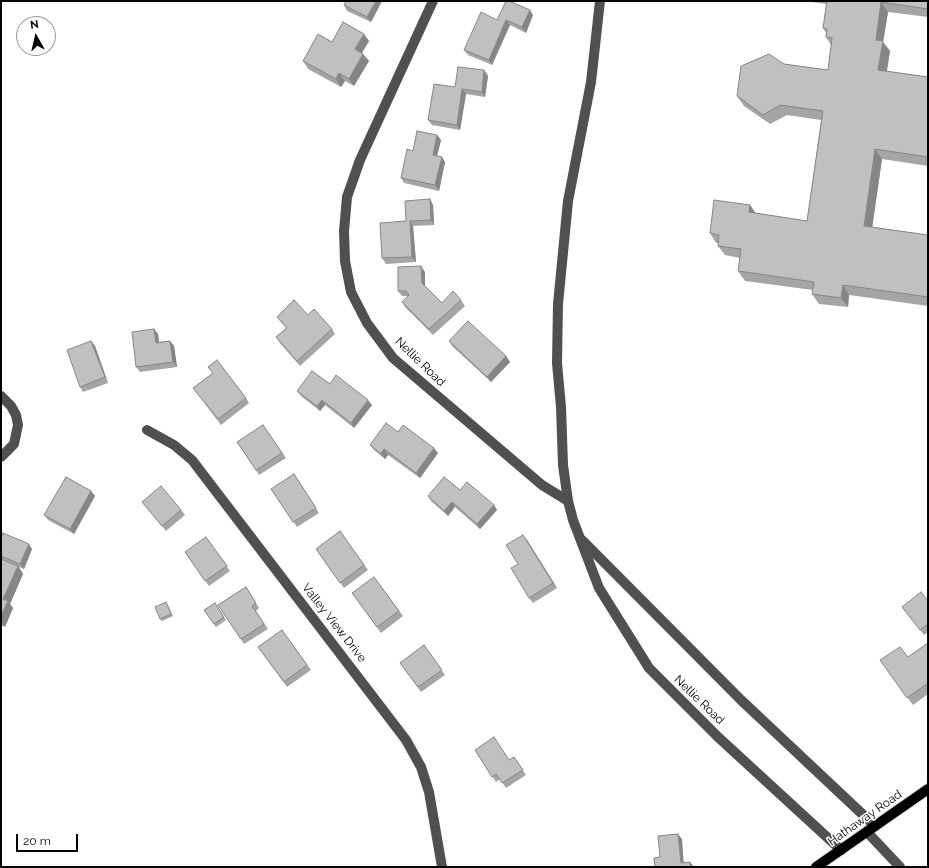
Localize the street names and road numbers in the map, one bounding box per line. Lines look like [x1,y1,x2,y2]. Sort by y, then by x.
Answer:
street label: Nellie Road [392,335,448,389]
street label: Valley View Drive [299,581,369,665]
street label: Nellie Road [671,673,727,727]
street label: Hathaway Road [825,787,905,849]

